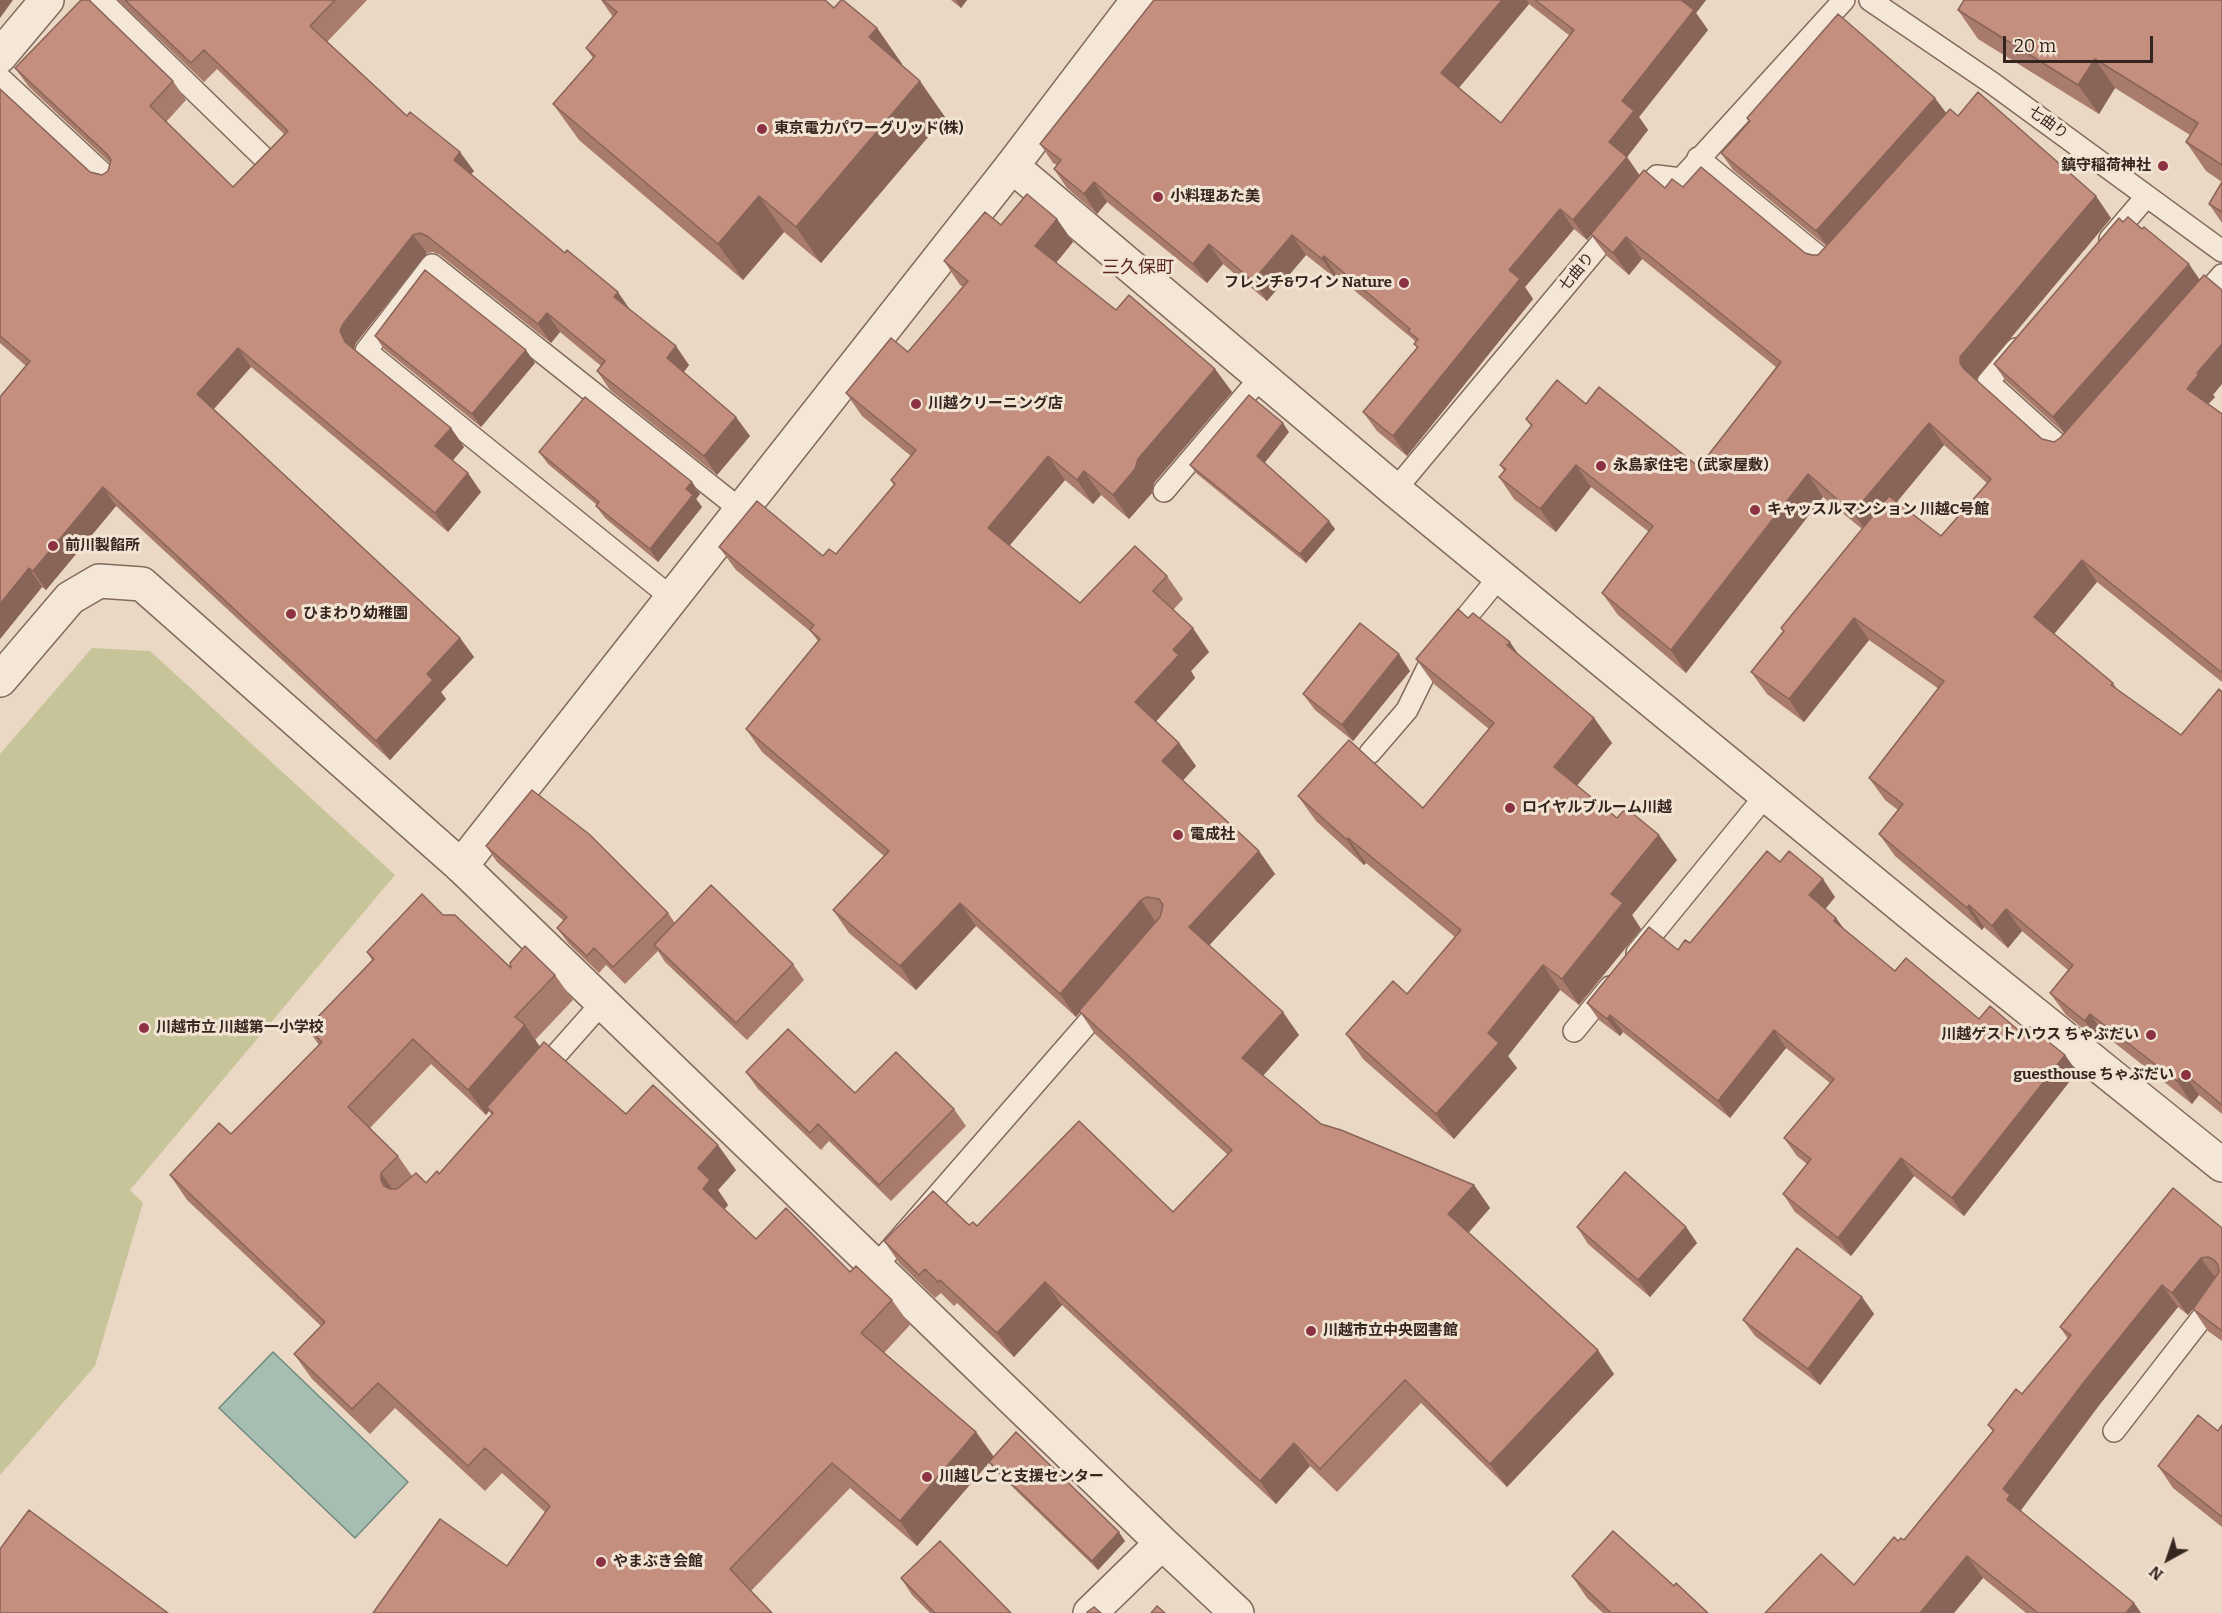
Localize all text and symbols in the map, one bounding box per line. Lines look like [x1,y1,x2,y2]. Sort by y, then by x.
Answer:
scale bar [2006,24,2156,62]
text: 20 m [2014,35,2056,57]
street label: 七曲り [2025,102,2071,144]
place label: 東京電力パワーグリッド(株) [774,120,963,138]
marker: 東京電力パワーグリッド(株) [755,122,769,136]
place label: 鎮守稲荷神社 [2061,157,2151,175]
marker: 鎮守稲荷神社 [2156,159,2170,173]
place label: 小料理あた美 [1170,188,1260,206]
marker: 小料理あた美 [1151,190,1165,204]
street label: 七曲り [1556,249,1598,295]
district label: 三久保町 [1102,257,1174,279]
place label: フレンチ&ワイン Nature [1224,274,1392,292]
marker: フレンチ&ワイン Nature [1397,276,1411,290]
place label: 川越クリーニング店 [928,395,1063,413]
marker: 川越クリーニング店 [909,397,923,411]
place label: 永島家住宅（武家屋敷） [1613,457,1778,475]
marker: 永島家住宅（武家屋敷） [1594,459,1608,473]
place label: キャッスルマンション 川越C号館 [1767,501,1989,519]
marker: キャッスルマンション 川越C号館 [1748,503,1762,517]
place label: 前川製餡所 [65,537,140,555]
marker: 前川製餡所 [46,539,60,553]
place label: ひまわり幼稚園 [303,605,408,623]
marker: ひまわり幼稚園 [284,607,298,621]
place label: ロイヤルブルーム川越 [1522,799,1672,817]
marker: ロイヤルブルーム川越 [1503,801,1517,815]
place label: 電成社 [1190,826,1235,844]
marker: 電成社 [1171,828,1185,842]
place label: 川越市立 川越第一小学校 [156,1019,324,1037]
marker: 川越市立 川越第一小学校 [137,1021,151,1035]
place label: 川越ゲストハウス ちゃぶだい [1941,1026,2139,1044]
marker: 川越ゲストハウス ちゃぶだい [2144,1028,2158,1042]
place label: guesthouse ちゃぶだい [2013,1066,2174,1084]
marker: guesthouse ちゃぶだい [2179,1068,2193,1082]
place label: 川越市立中央図書館 [1323,1322,1458,1340]
marker: 川越市立中央図書館 [1304,1324,1318,1338]
place label: 川越しごと支援センター [939,1468,1104,1486]
marker: 川越しごと支援センター [920,1470,934,1484]
north arrow [2138,1529,2198,1589]
place label: やまぶき会館 [613,1553,703,1571]
marker: やまぶき会館 [594,1555,608,1569]
text: N [2145,1562,2167,1584]

